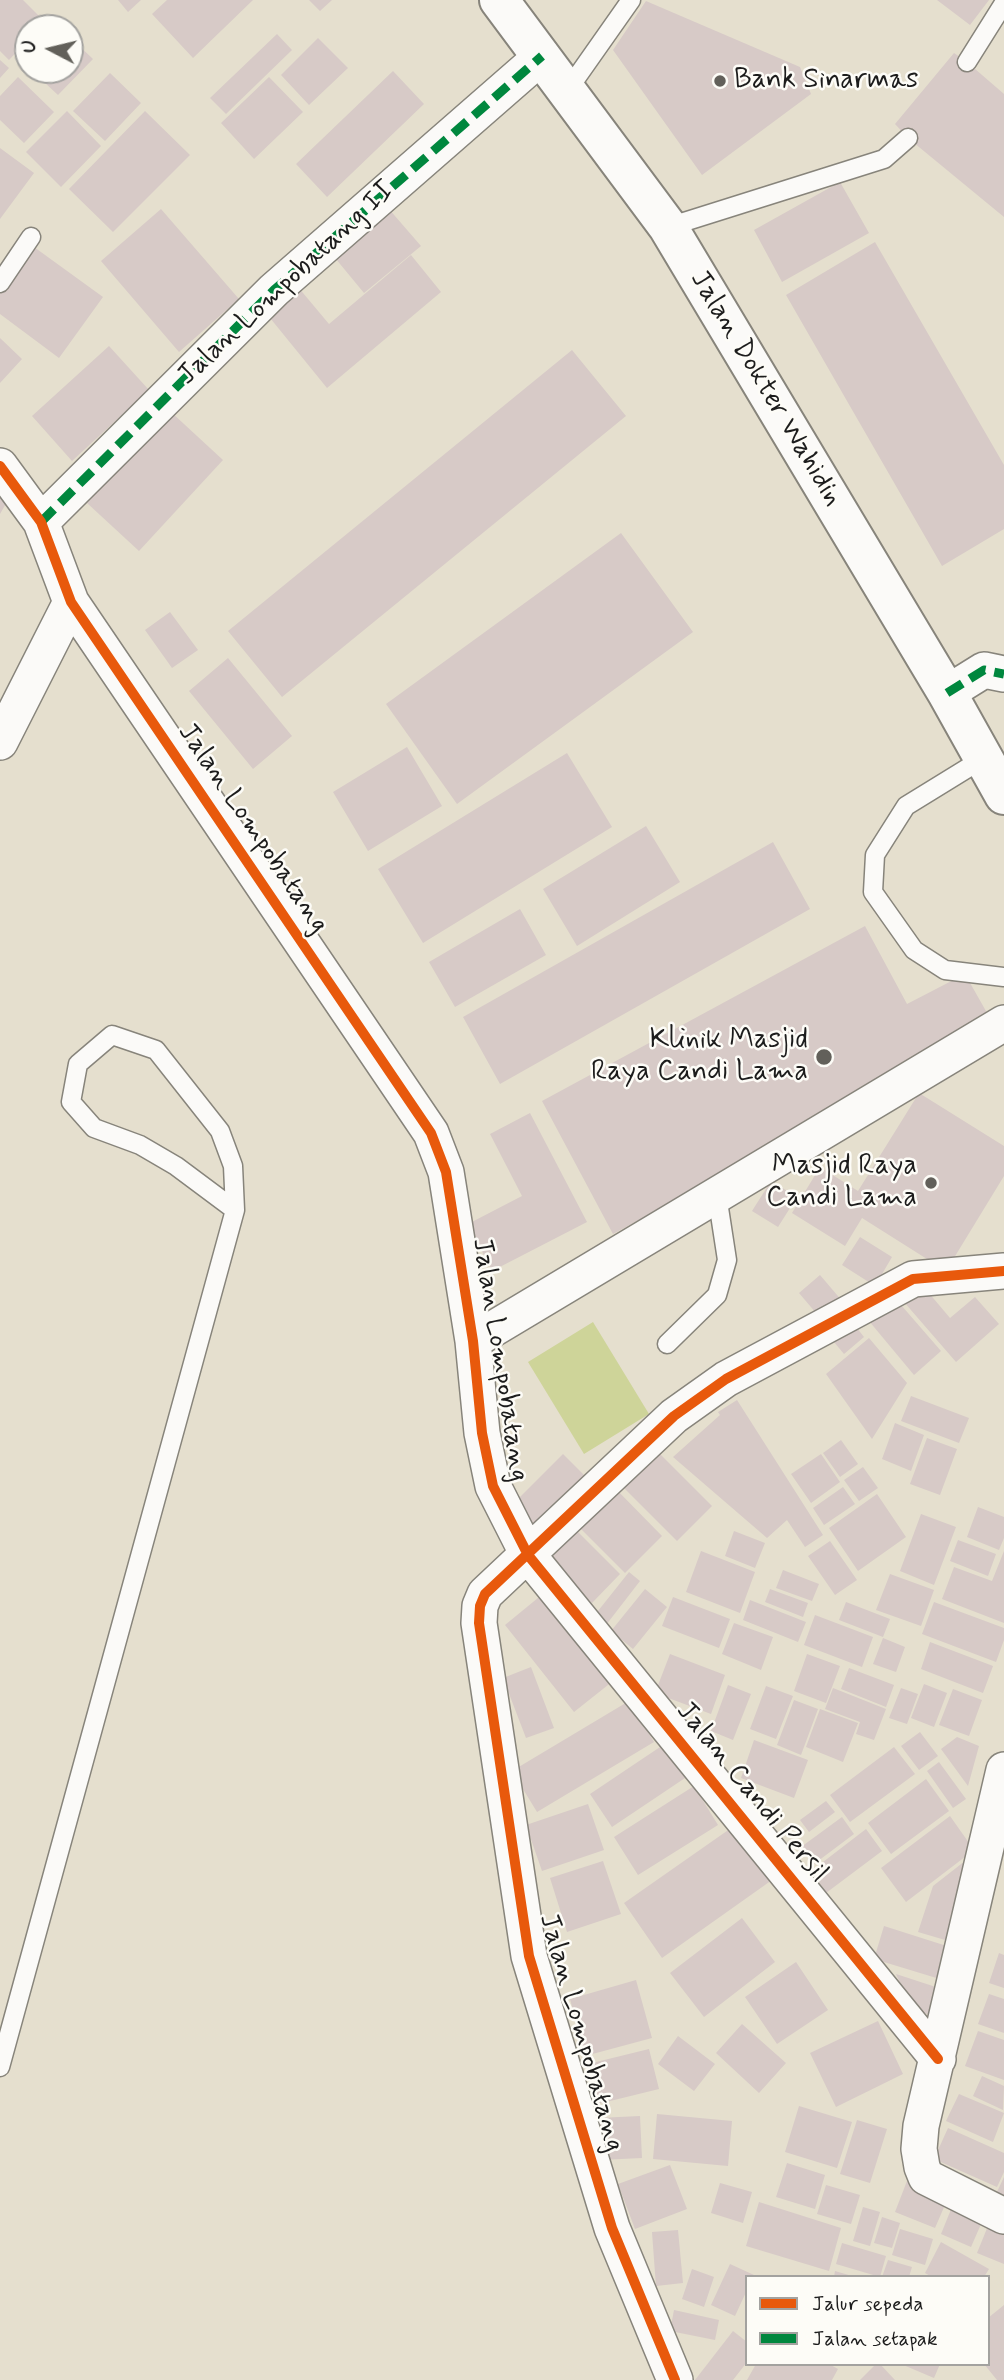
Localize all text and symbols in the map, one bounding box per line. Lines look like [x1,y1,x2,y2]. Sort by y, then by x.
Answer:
north arrow [14,14,84,84]
text: U [16,39,43,54]
place label: Bank Sinarmas [734,64,918,98]
marker: Bank Sinarmas [712,73,728,89]
street label: Jalan Lompobatang II [171,175,403,393]
street label: Jalan Dokter Wahidin [681,265,849,513]
street label: Jalan Lompobatang [169,718,335,940]
place label: Klinik Masjid Raya Candi Lama [591,1024,808,1090]
marker: Klinik Masjid Raya Candi Lama [814,1047,834,1067]
place label: Masjid Raya Candi Lama [766,1150,917,1216]
marker: Masjid Raya Candi Lama [923,1175,939,1191]
street label: Jalan Lompobatang [463,1236,535,1484]
street label: Jalan Candi Persil [668,1696,834,1890]
street label: Jalan Lompobatang [530,1910,630,2156]
legend [745,2275,990,2366]
text: Jalur sepeda [812,2290,923,2318]
text: Jalan setapak [812,2325,938,2353]

